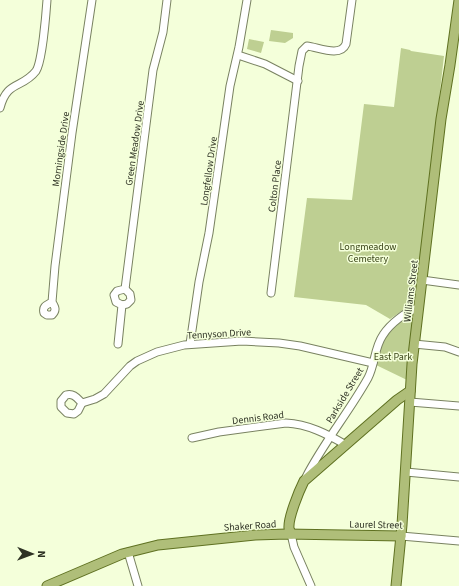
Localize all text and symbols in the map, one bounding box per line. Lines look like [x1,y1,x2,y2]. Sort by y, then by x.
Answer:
street label: Green Meadow Drive [122,100,148,187]
street label: Morningside Drive [49,111,73,187]
street label: Longfellow Drive [197,136,221,207]
street label: Colton Place [265,159,285,213]
park label: Longmeadow Cemetery [340,240,396,266]
street label: Williams Street [400,259,422,323]
street label: Tennyson Drive [187,325,251,343]
park label: East Park [374,350,412,364]
street label: Parkside Street [323,364,367,426]
street label: Dennis Road [231,408,285,428]
street label: Shaker Road [223,517,277,535]
street label: Laurel Street [349,518,403,532]
north arrow [12,534,52,574]
text: N [34,550,49,558]

